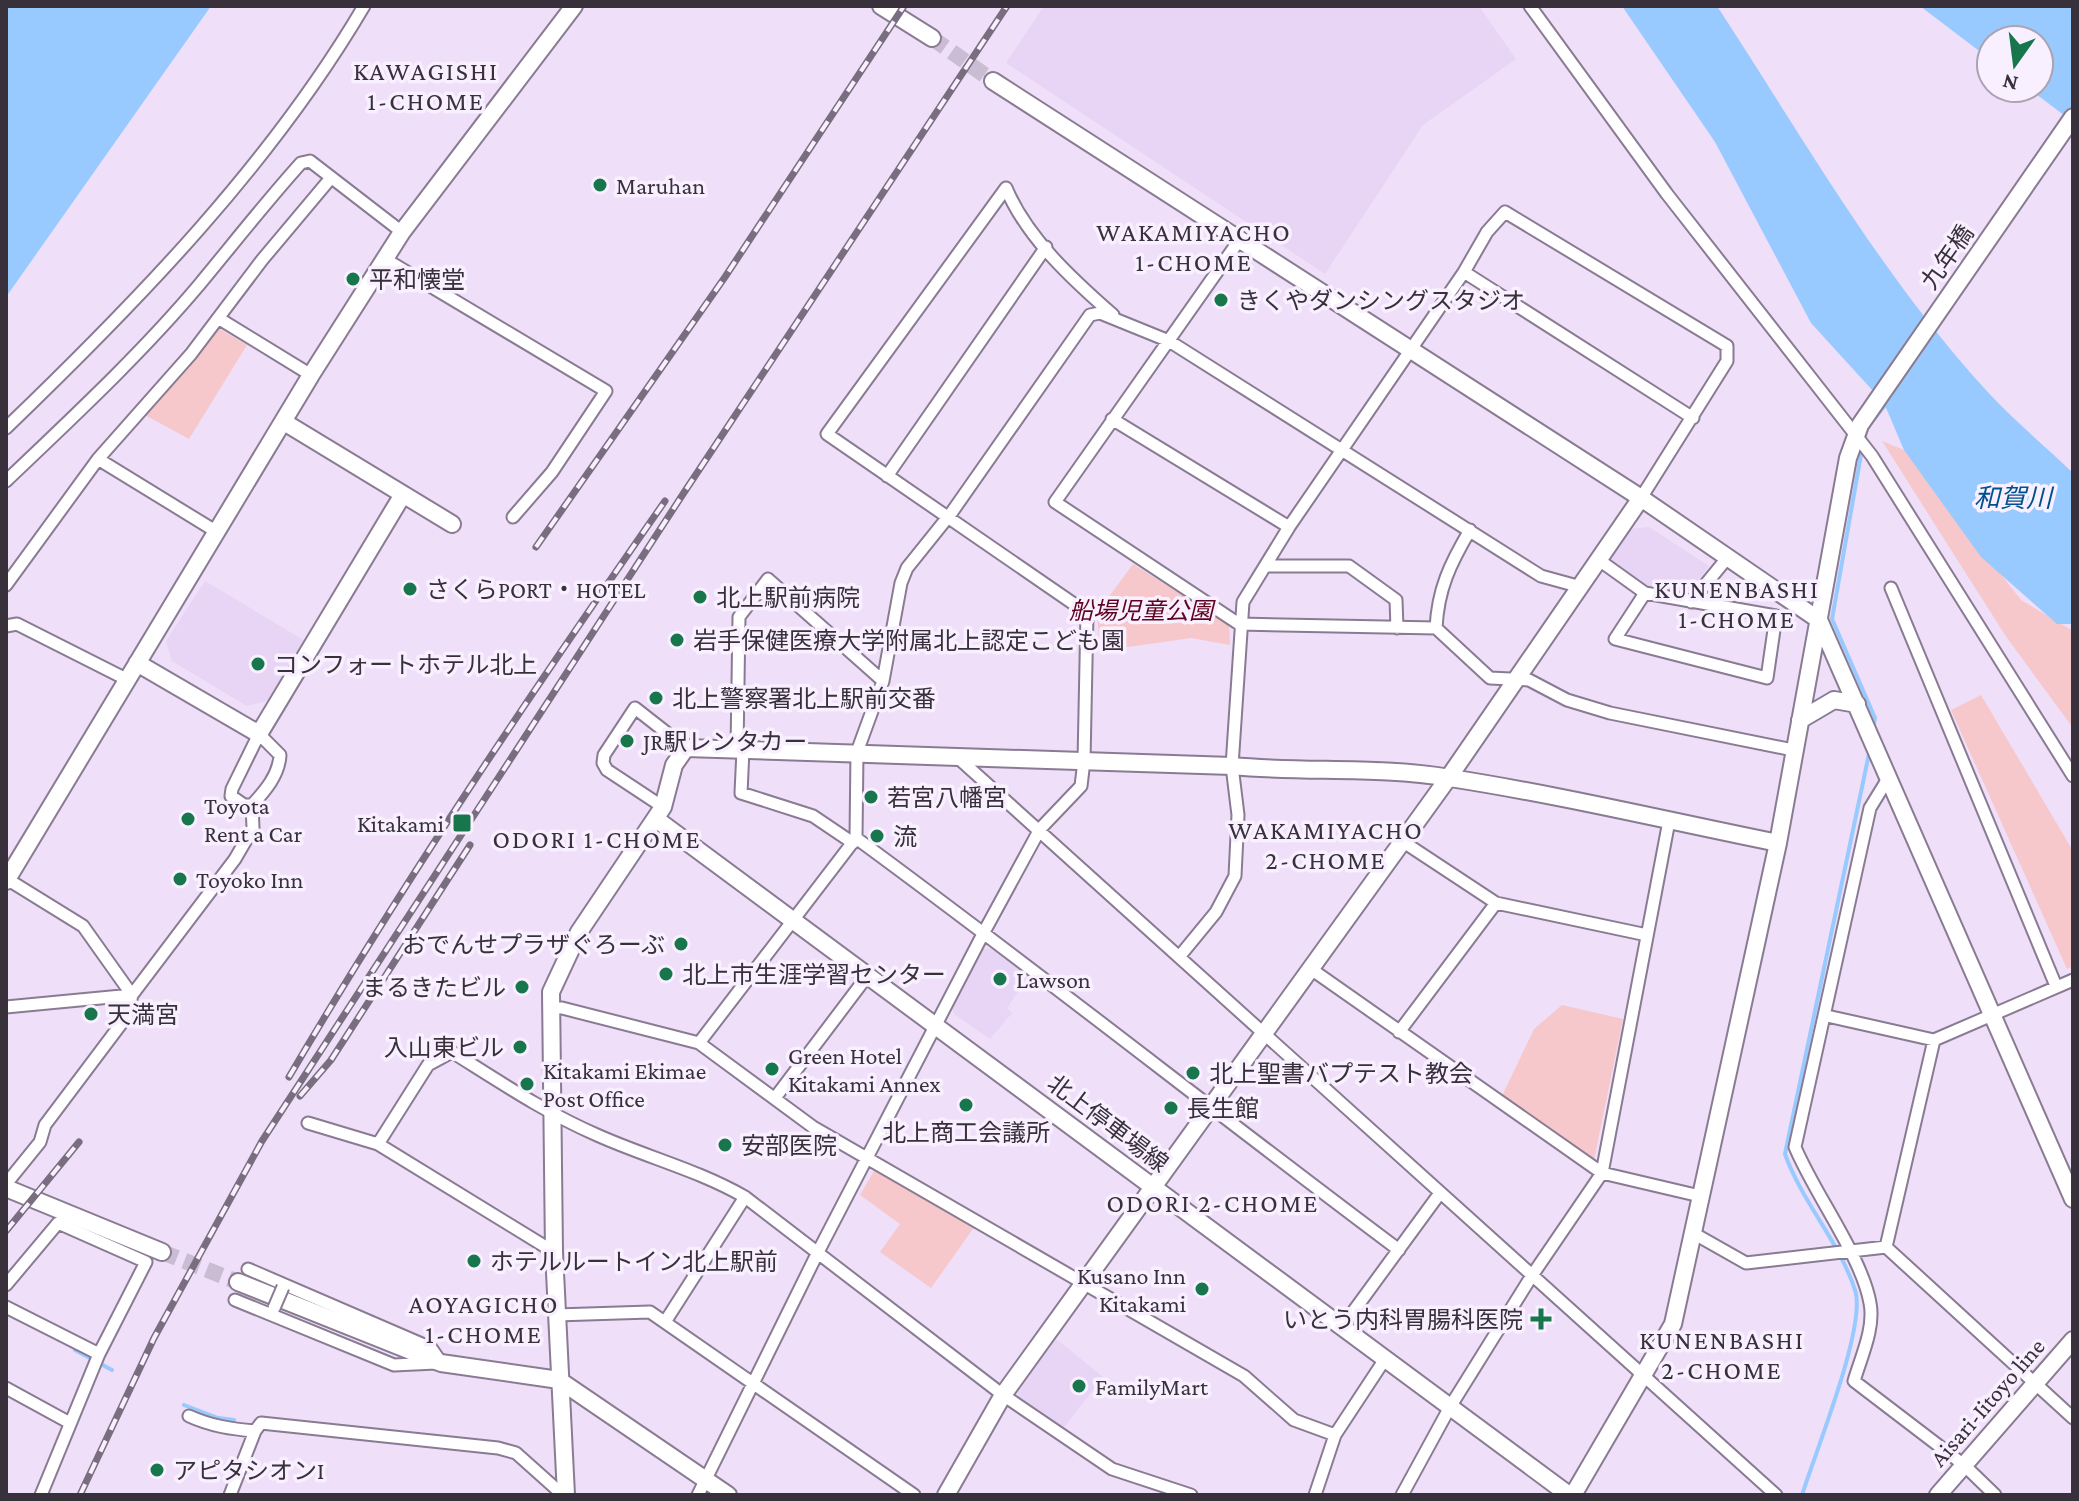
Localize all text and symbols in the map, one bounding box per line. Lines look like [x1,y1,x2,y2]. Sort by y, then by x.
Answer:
north arrow [1975,24,2055,104]
district label: KAWAGISHI 1-CHOME [353,57,499,116]
text: N [2000,69,2021,97]
place label: Maruhan [616,172,705,199]
marker: Maruhan [591,176,609,194]
district label: WAKAMIYACHO 1-CHOME [1096,218,1292,277]
street label: 九年橋 [1915,220,1979,294]
place label: 平和懐堂 [369,266,465,293]
marker: 平和懐堂 [344,270,362,288]
place label: きくやダンシングスタジオ [1237,287,1525,314]
marker: きくやダンシングスタジオ [1212,291,1230,309]
water label: 和賀川 [1974,484,2055,513]
district label: KUNENBASHI 1-CHOME [1654,575,1820,634]
place label: さくらPORT・HOTEL [426,576,646,603]
marker: さくらPORT・HOTEL [401,580,419,598]
place label: 北上駅前病院 [716,584,860,611]
marker: 北上駅前病院 [691,588,709,606]
park label: 船場児童公園 [1069,597,1216,624]
place label: 岩手保健医療大学附属北上認定こども園 [693,627,1125,654]
marker: 岩手保健医療大学附属北上認定こども園 [668,631,686,649]
place label: コンフォートホテル北上 [274,651,537,678]
marker: コンフォートホテル北上 [249,655,267,673]
place label: 北上警察署北上駅前交番 [672,685,936,712]
marker: 北上警察署北上駅前交番 [647,689,665,707]
place label: JR駅レンタカー [641,728,808,755]
marker: JR駅レンタカー [618,732,636,750]
place label: 若宮八幡宮 [887,784,1007,811]
marker: 若宮八幡宮 [862,788,880,806]
place label: Toyota Rent a Car [204,792,303,847]
marker: Toyota Rent a Car [179,810,197,828]
place label: Kitakami [357,810,444,837]
marker: Kitakami [451,812,473,834]
district label: WAKAMIYACHO 2-CHOME [1228,816,1424,875]
place label: 流 [893,823,917,850]
district label: ODORI 1-CHOME [492,825,702,854]
marker: 流 [868,827,886,845]
place label: Toyoko Inn [196,866,304,893]
marker: Toyoko Inn [171,870,189,888]
place label: おでんせプラザぐろーぶ [402,931,665,958]
marker: おでんせプラザぐろーぶ [672,935,690,953]
place label: 北上市生涯学習センター [682,961,946,988]
marker: 北上市生涯学習センター [657,965,675,983]
place label: Lawson [1016,966,1091,993]
marker: Lawson [991,970,1009,988]
place label: まるきたビル [362,974,506,1001]
marker: まるきたビル [513,978,531,996]
place label: 天満宮 [107,1001,179,1028]
marker: 天満宮 [82,1005,100,1023]
place label: 入山東ビル [384,1034,504,1061]
marker: 入山東ビル [511,1038,529,1056]
place label: Green Hotel Kitakami Annex [788,1042,940,1097]
place label: Kitakami Ekimae Post Office [543,1057,706,1112]
marker: Green Hotel Kitakami Annex [763,1060,781,1078]
place label: 北上聖書バプテスト教会 [1209,1060,1473,1087]
marker: 北上聖書バプテスト教会 [1184,1064,1202,1082]
street label: 北上停車場線 [1042,1069,1174,1177]
marker: Kitakami Ekimae Post Office [518,1075,536,1093]
place label: 長生館 [1187,1095,1259,1122]
marker: 北上商工会議所 [957,1096,975,1114]
marker: 長生館 [1162,1099,1180,1117]
place label: 北上商工会議所 [882,1119,1050,1146]
place label: 安部医院 [741,1132,837,1159]
marker: 安部医院 [716,1136,734,1154]
district label: ODORI 2-CHOME [1107,1189,1319,1218]
place label: ホテルルートイン北上駅前 [490,1248,778,1275]
marker: ホテルルートイン北上駅前 [465,1252,483,1270]
place label: Kusano Inn Kitakami [1077,1262,1186,1317]
marker: Kusano Inn Kitakami [1193,1280,1211,1298]
district label: AOYAGICHO 1-CHOME [409,1290,559,1349]
place label: いとう内科胃腸科医院 [1283,1306,1523,1333]
marker: いとう内科胃腸科医院 [1530,1308,1552,1330]
district label: KUNENBASHI 2-CHOME [1639,1326,1805,1385]
street label: Aisari-Iitoyo line [1924,1333,2050,1471]
place label: FamilyMart [1095,1373,1209,1400]
marker: FamilyMart [1070,1377,1088,1395]
place label: アピタシオンI [173,1457,324,1484]
marker: アピタシオンI [148,1461,166,1479]

